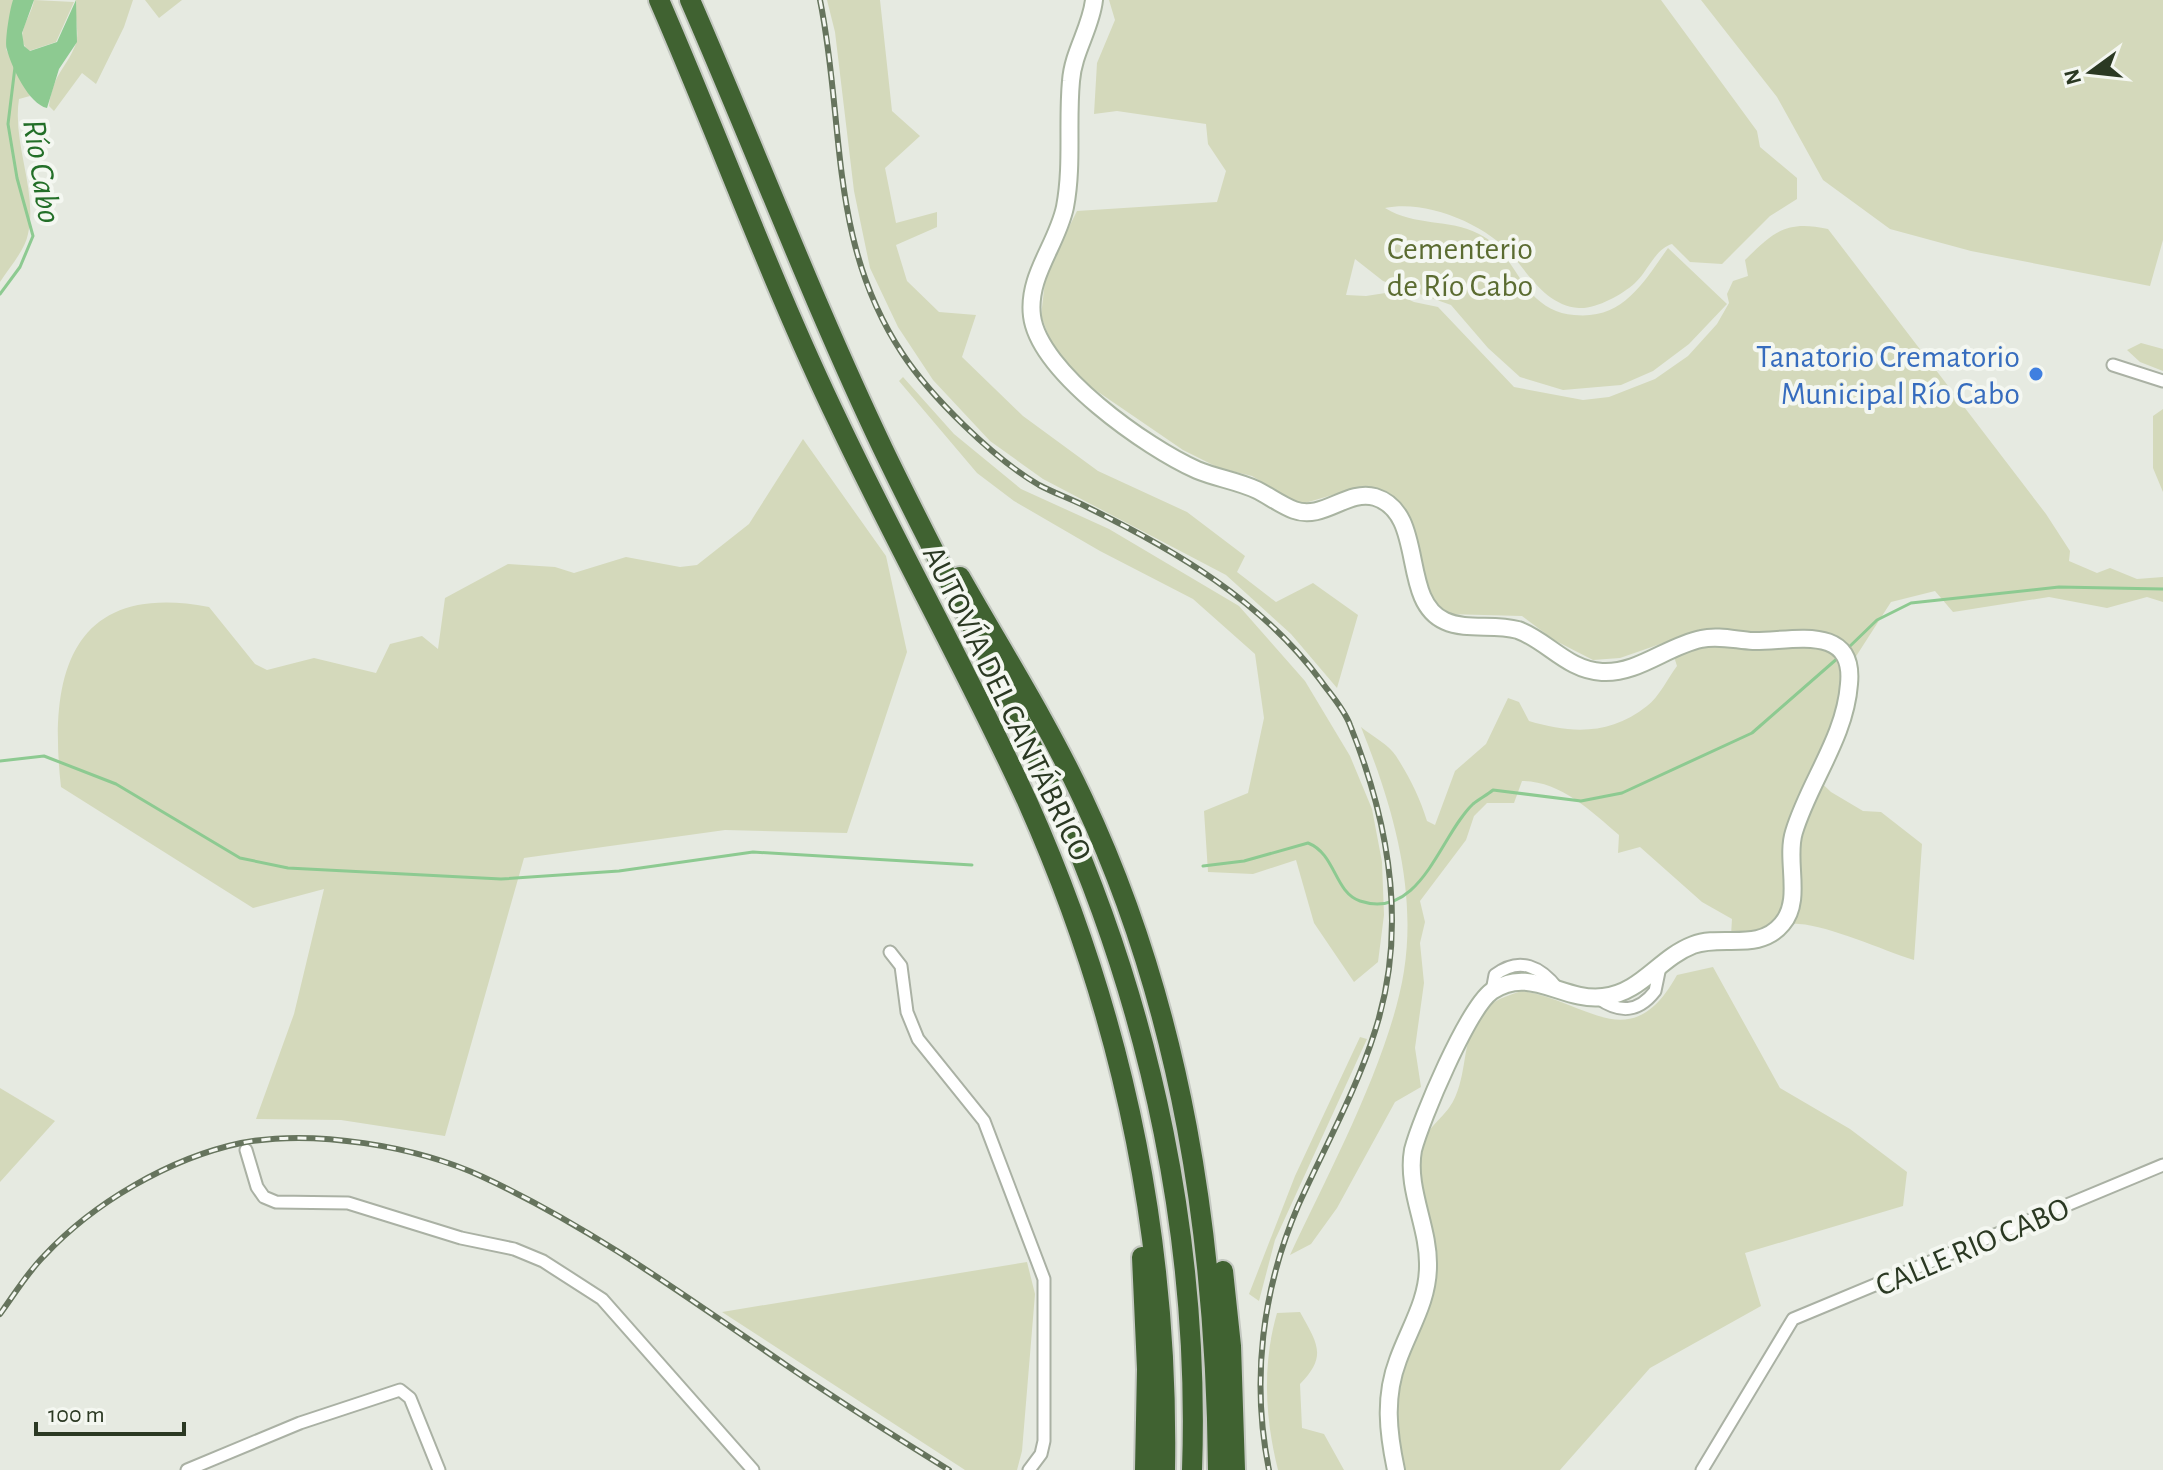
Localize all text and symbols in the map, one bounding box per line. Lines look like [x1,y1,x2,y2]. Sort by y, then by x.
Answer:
north arrow [2051,32,2131,112]
text: N [2060,67,2085,87]
water label: Río Cabo [16,117,66,226]
park label: Cementerio de Río Cabo [1387,233,1533,302]
place label: Tanatorio Crematorio Municipal Río Cabo [1756,341,2020,410]
marker: Tanatorio Crematorio Municipal Río Cabo [2027,365,2045,383]
street label: AUTOVÍA DEL CANTÁBRICO [917,540,1100,866]
street label: CALLE RIO CABO [1871,1192,2074,1302]
scale bar [36,1386,184,1436]
text: 100 m [48,1403,105,1427]

